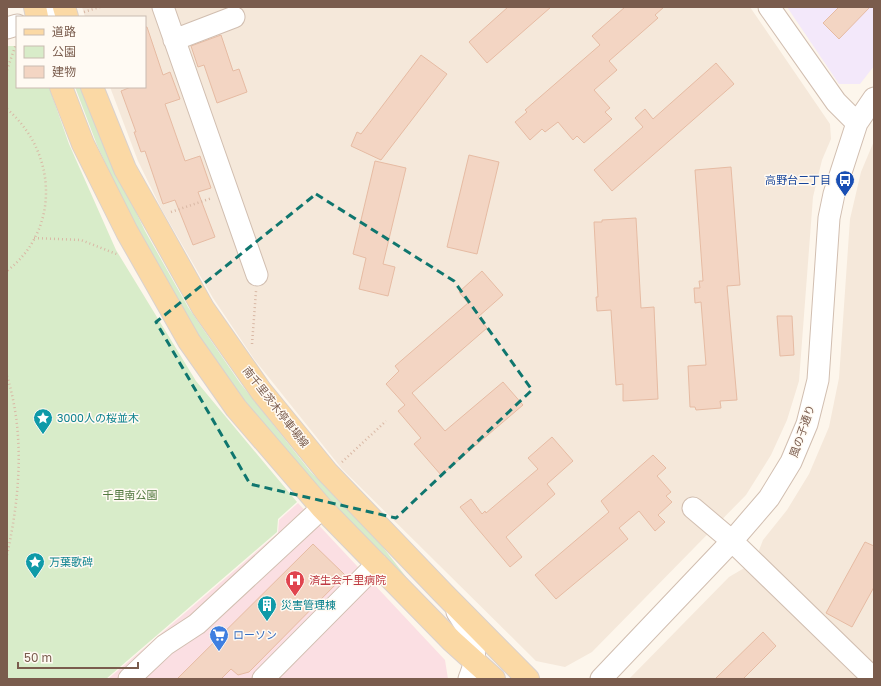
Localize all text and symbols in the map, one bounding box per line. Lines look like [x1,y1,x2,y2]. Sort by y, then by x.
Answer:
legend [16,16,146,88]
text: 道路 [52,24,76,39]
text: 公園 [52,44,76,59]
text: 建物 [52,64,76,79]
bus stop icon: 高野台二丁目 [834,169,856,197]
place label: 高野台二丁目 [765,173,831,186]
street label: 南千里茨木停車場線 [241,364,312,450]
street label: 風の子通り [786,403,817,459]
place icon: 3000人の桜並木 [32,407,54,435]
place label: 3000人の桜並木 [57,411,139,424]
park label: 千里南公園 [103,488,158,501]
place icon: 万葉歌碑 [24,551,46,579]
place label: 万葉歌碑 [49,555,93,568]
hospital icon: 済生会千里病院 [284,569,306,597]
place label: 済生会千里病院 [309,573,386,586]
building icon: 災害管理棟 [256,594,278,622]
place label: 災害管理棟 [281,598,336,611]
supermarket icon: ローソン [208,624,230,652]
place label: ローソン [233,628,277,641]
scale bar [18,644,138,670]
text: 50 m [24,650,52,665]

